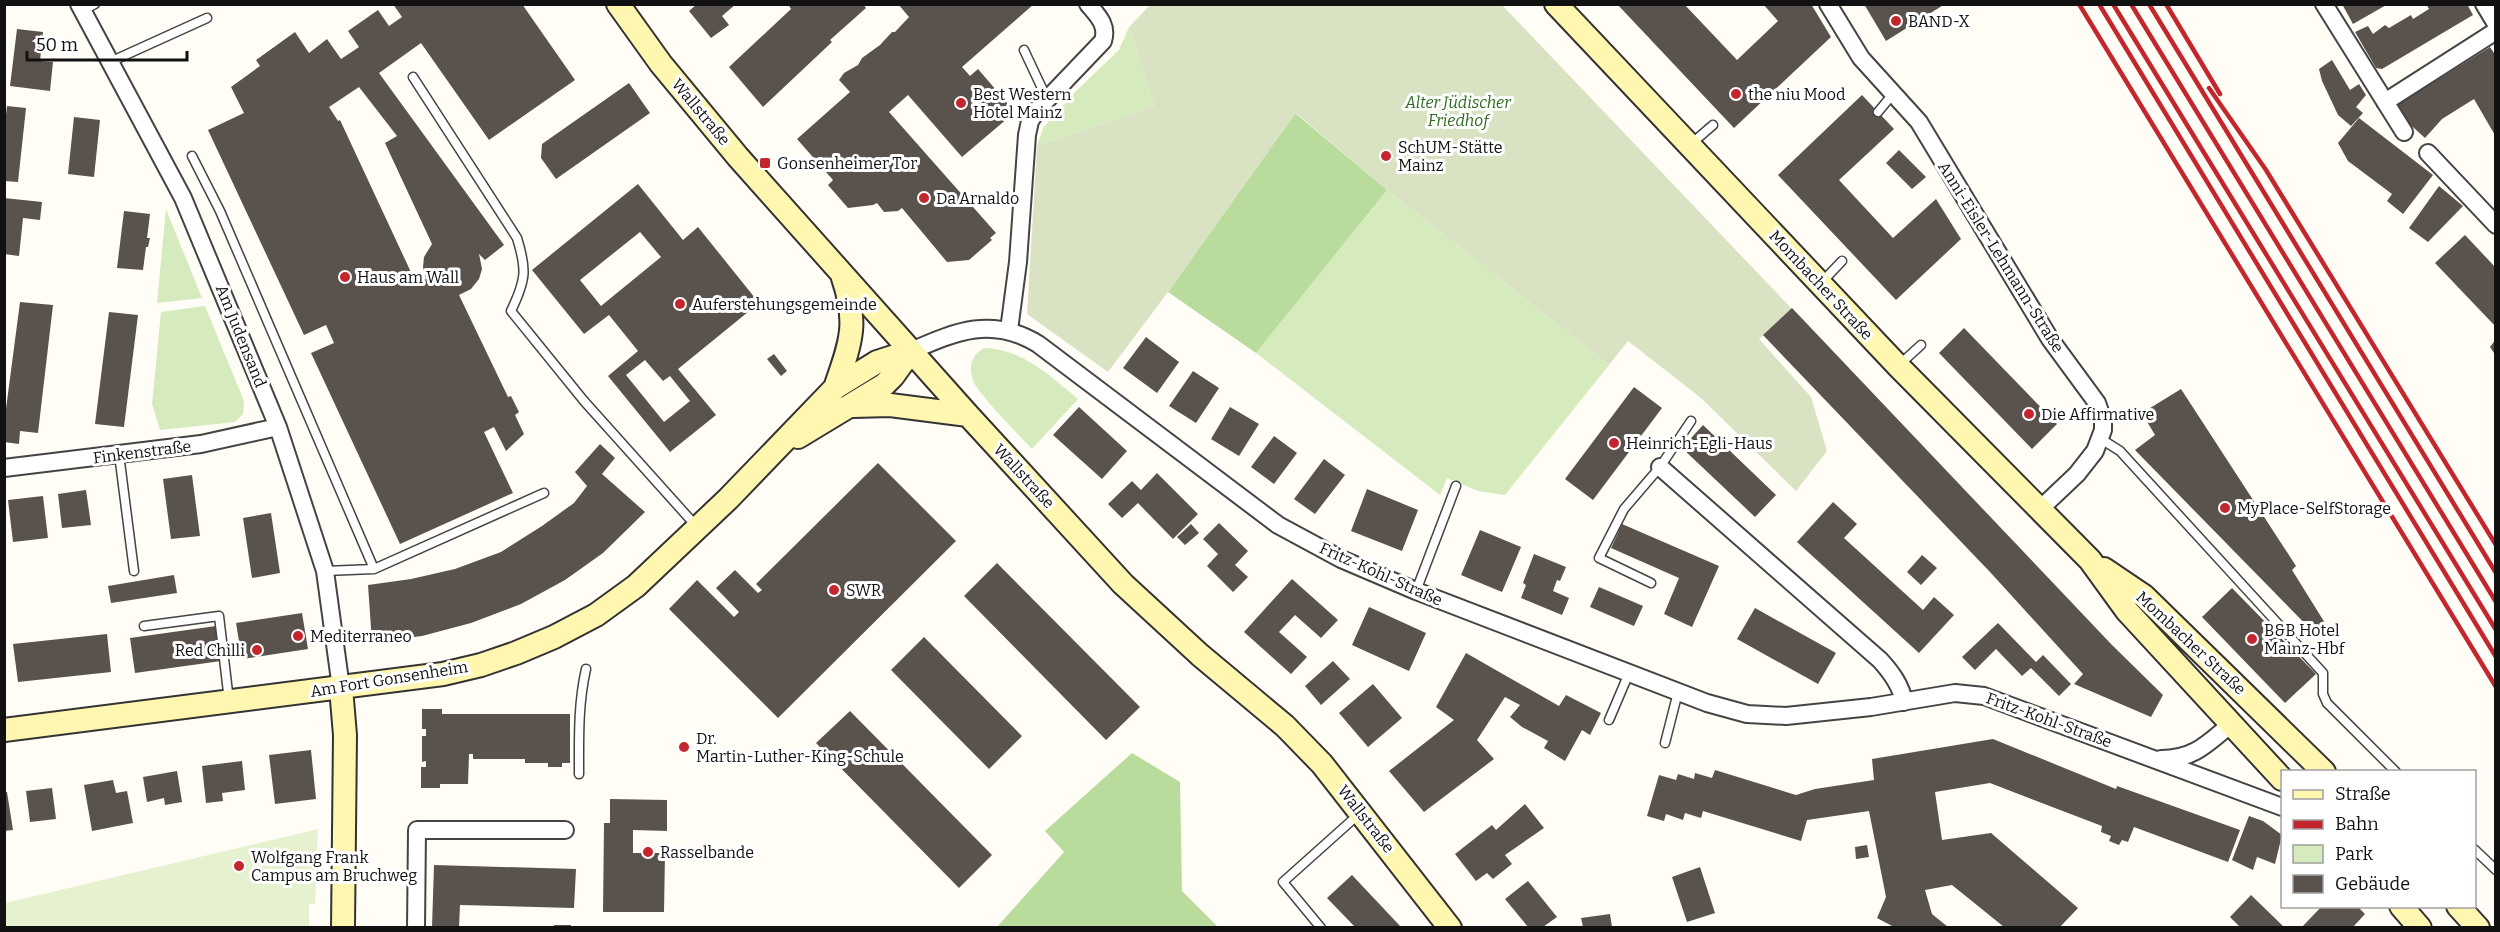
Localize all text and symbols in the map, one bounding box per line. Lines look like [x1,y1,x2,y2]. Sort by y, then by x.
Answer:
place label: BAND-X [1908,12,1970,31]
marker: BAND-X [1889,14,1903,28]
scale bar [27,24,188,62]
text: 50 m [36,34,78,56]
street label: Wallstraße [668,75,734,149]
place label: Best Western Hotel Mainz [973,85,1071,122]
place label: the niu Mood [1748,85,1846,104]
marker: the niu Mood [1729,87,1743,101]
park label: Alter Jüdischer Friedhof [1404,93,1512,130]
marker: Best Western Hotel Mainz [954,96,968,110]
place label: SchUM-Stätte Mainz [1398,138,1503,175]
marker: SchUM-Stätte Mainz [1379,149,1393,163]
place label: Gonsenheimer Tor [777,154,917,173]
marker: Gonsenheimer Tor [758,156,772,170]
street label: Anni-Eisler-Lehmann-Straße [1934,158,2068,356]
place label: Da Arnaldo [936,189,1019,208]
marker: Da Arnaldo [917,191,931,205]
street label: Mombacher Straße [1765,226,1877,344]
place label: Haus am Wall [357,268,460,287]
marker: Haus am Wall [338,270,352,284]
street label: Am Judensand [212,282,270,391]
place label: Auferstehungsgemeinde [692,295,877,314]
marker: Auferstehungsgemeinde [673,297,687,311]
place label: Die Affirmative [2041,405,2154,424]
marker: Die Affirmative [2022,407,2036,421]
place label: Heinrich-Egli-Haus [1626,434,1773,453]
marker: Heinrich-Egli-Haus [1607,436,1621,450]
street label: Finkenstraße [92,437,192,467]
street label: Wallstraße [990,440,1058,512]
place label: MyPlace-SelfStorage [2237,499,2391,518]
marker: MyPlace-SelfStorage [2218,501,2232,515]
street label: Fritz-Kohl-Straße [1317,538,1445,610]
place label: SWR [846,581,882,600]
marker: SWR [827,583,841,597]
street label: Mombacher Straße [2132,587,2250,699]
place label: B&B Hotel Mainz-Hbf [2264,621,2346,658]
place label: Mediterraneo [310,627,412,646]
marker: Mediterraneo [291,629,305,643]
marker: B&B Hotel Mainz-Hbf [2245,632,2259,646]
place label: Red Chilli [175,641,245,660]
marker: Red Chilli [250,643,264,657]
street label: Am Fort Gonsenheim [309,657,469,701]
street label: Fritz-Kohl-Straße [1984,688,2114,752]
place label: Dr. Martin-Luther-King-Schule [696,729,904,766]
marker: Dr. Martin-Luther-King-Schule [677,740,691,754]
legend [2281,770,2476,908]
street label: Wallstraße [1334,781,1398,857]
text: Straße [2335,783,2391,805]
text: Bahn [2335,813,2379,835]
place label: Rasselbande [660,843,754,862]
text: Park [2335,843,2374,865]
marker: Rasselbande [641,845,655,859]
place label: Wolfgang Frank Campus am Bruchweg [251,848,417,885]
marker: Wolfgang Frank Campus am Bruchweg [232,859,246,873]
text: Gebäude [2335,873,2410,895]

